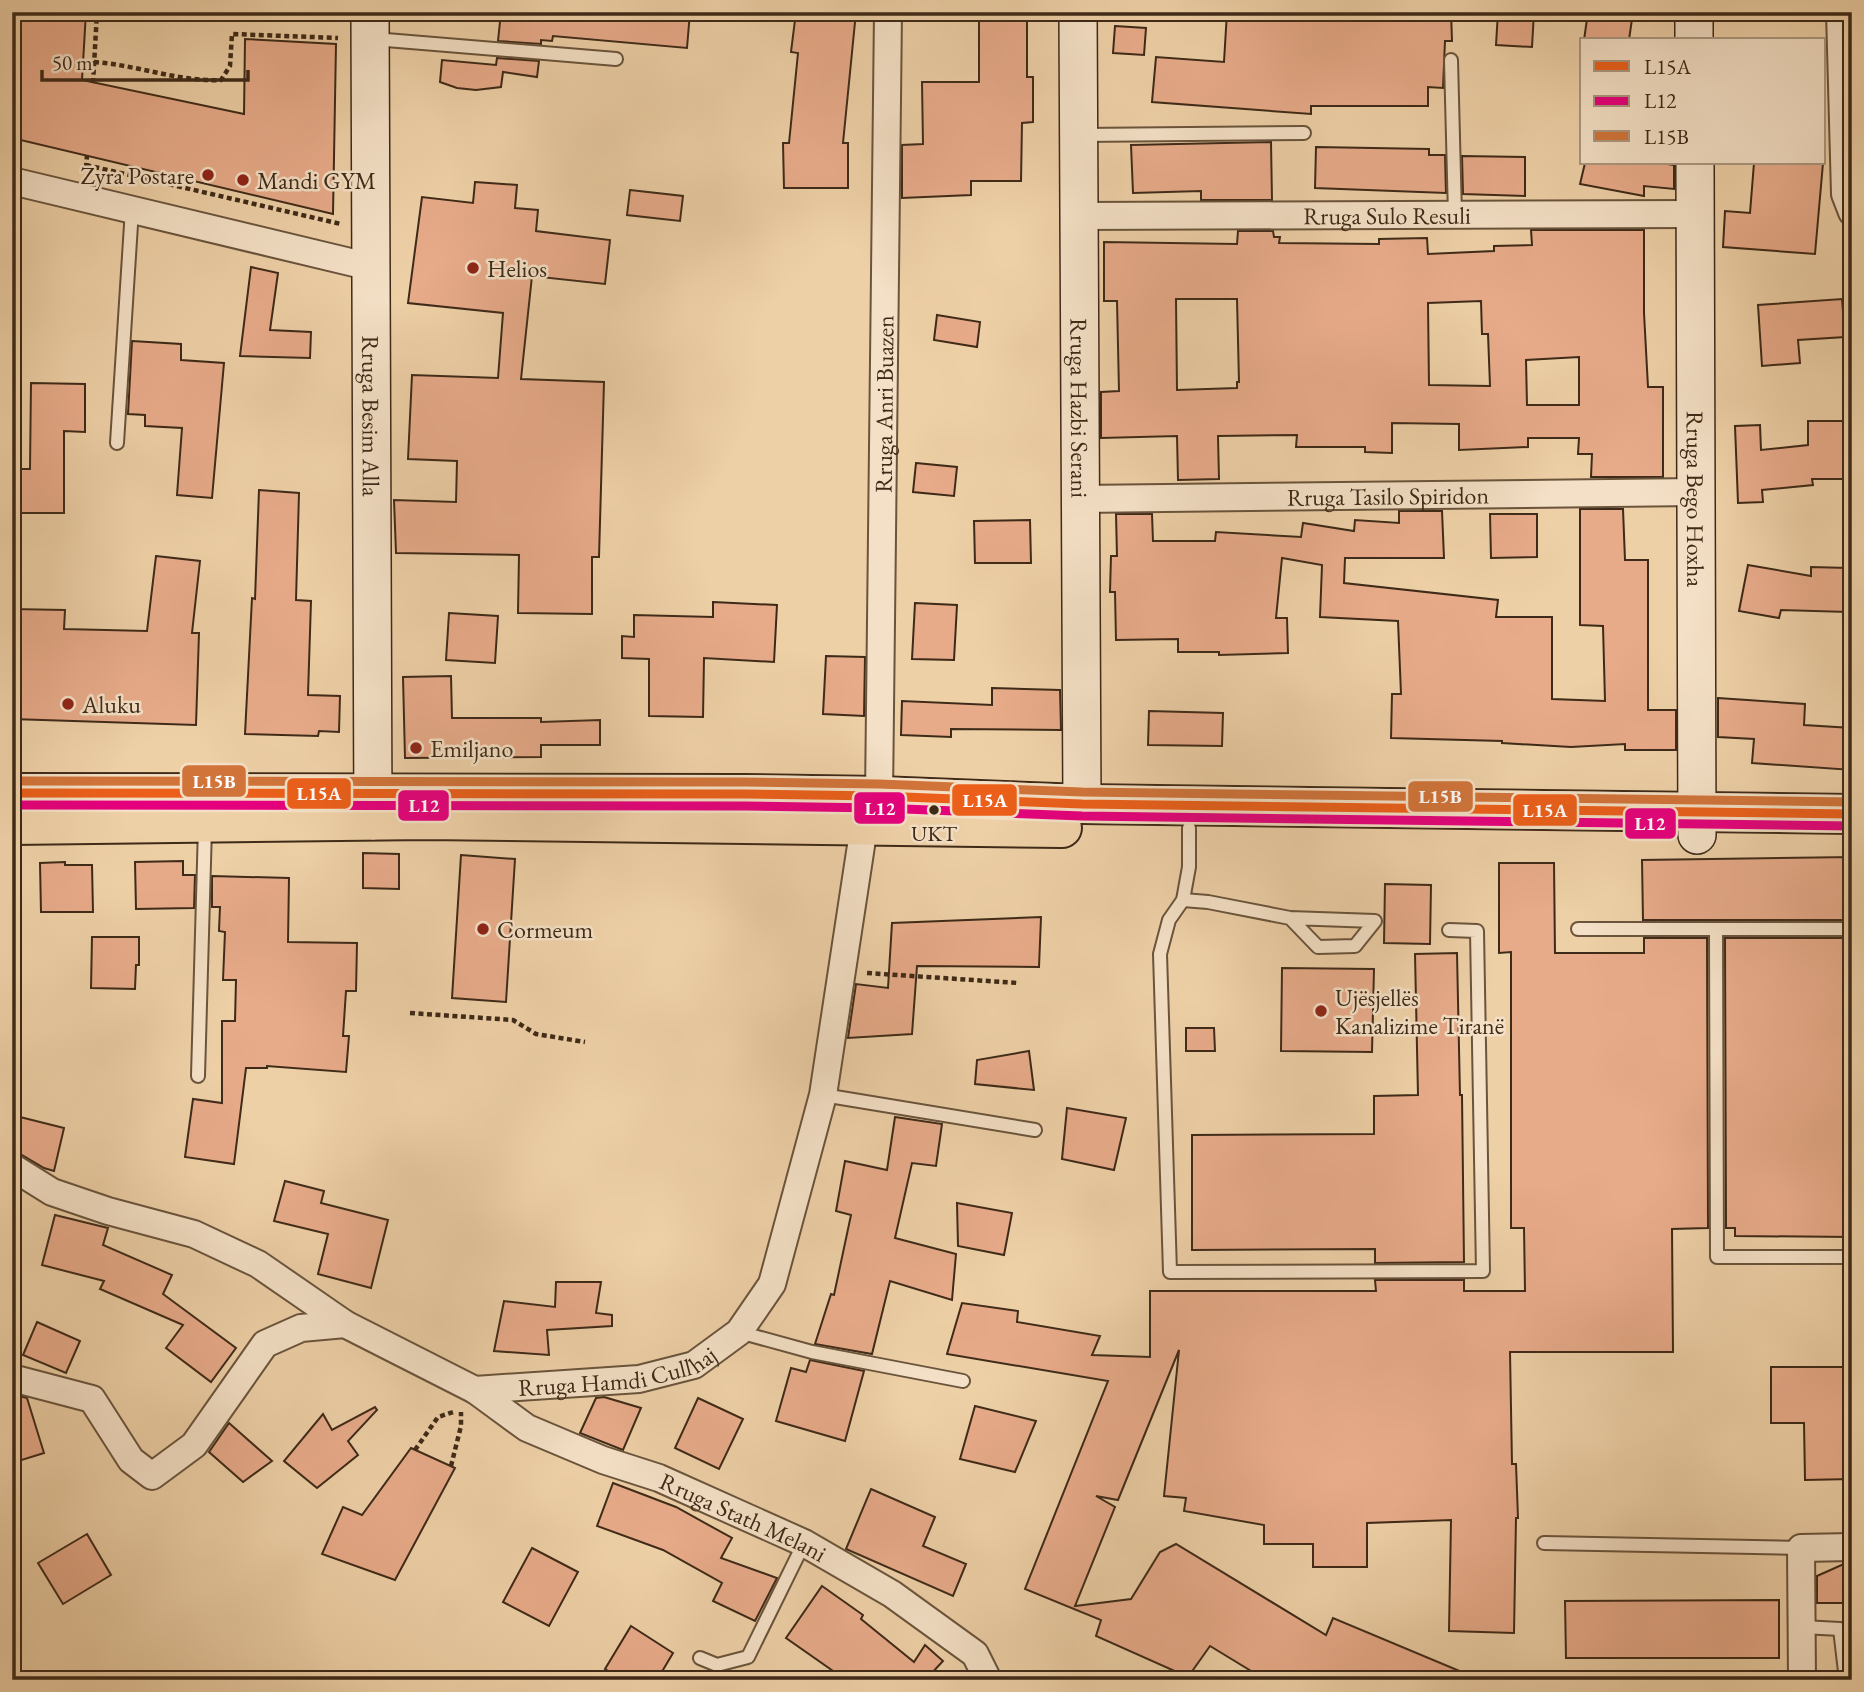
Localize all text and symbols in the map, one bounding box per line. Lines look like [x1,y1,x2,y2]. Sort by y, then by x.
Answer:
scale bar [42,38,248,82]
legend [1580,38,1826,164]
text: 50 m [52,49,93,76]
text: L15A [1644,53,1691,80]
text: L12 [1644,87,1676,114]
text: L15B [1644,123,1689,150]
place label: Zyra Postare [80,160,194,191]
place label: Mandi GYM [257,165,376,196]
marker: Zyra Postare [200,167,216,183]
marker: Mandi GYM [235,172,251,188]
street label: Rruga Sulo Resuli [1303,199,1471,231]
place label: Helios [487,253,547,284]
marker: Helios [465,260,481,276]
street label: Rruga Anri Buazen [867,315,900,493]
street label: Rruga Hazbi Serani [1064,318,1096,498]
street label: Rruga Besim Alla [356,335,387,497]
street label: Rruga Bego Hoxha [1680,411,1712,587]
street label: Rruga Tasilo Spiridon [1287,479,1490,512]
place label: Aluku [81,689,141,720]
marker: Aluku [60,696,76,712]
place label: Emiljano [430,733,514,764]
marker: Emiljano [408,740,424,756]
line badge: L15B [181,764,247,798]
text: L15B [192,769,236,794]
line badge: L15A [286,777,352,810]
line badge: L15B [1407,780,1474,813]
text: L15A [297,781,342,806]
line badge: L15A [951,783,1018,817]
text: L15B [1418,784,1462,809]
text: L15A [963,788,1008,813]
line badge: L12 [397,789,450,822]
line badge: L12 [853,791,906,825]
text: L12 [408,793,440,818]
line badge: L15A [1512,793,1578,827]
text: L12 [864,796,896,821]
text: L15A [1523,798,1568,823]
marker: UKT [927,803,941,817]
line badge: L12 [1624,807,1677,840]
text: L12 [1634,811,1666,836]
place label: UKT [911,819,957,848]
place label: Cormeum [497,914,594,945]
marker: Cormeum [475,921,491,937]
place label: Ujësjellës Kanalizime Tiranë [1335,982,1504,1041]
marker: Ujësjellës Kanalizime Tiranë [1313,1003,1329,1019]
street label: Rruga Hamdi Cullhaj [517,1338,722,1403]
street label: Rruga Stath Melani [655,1465,833,1568]

